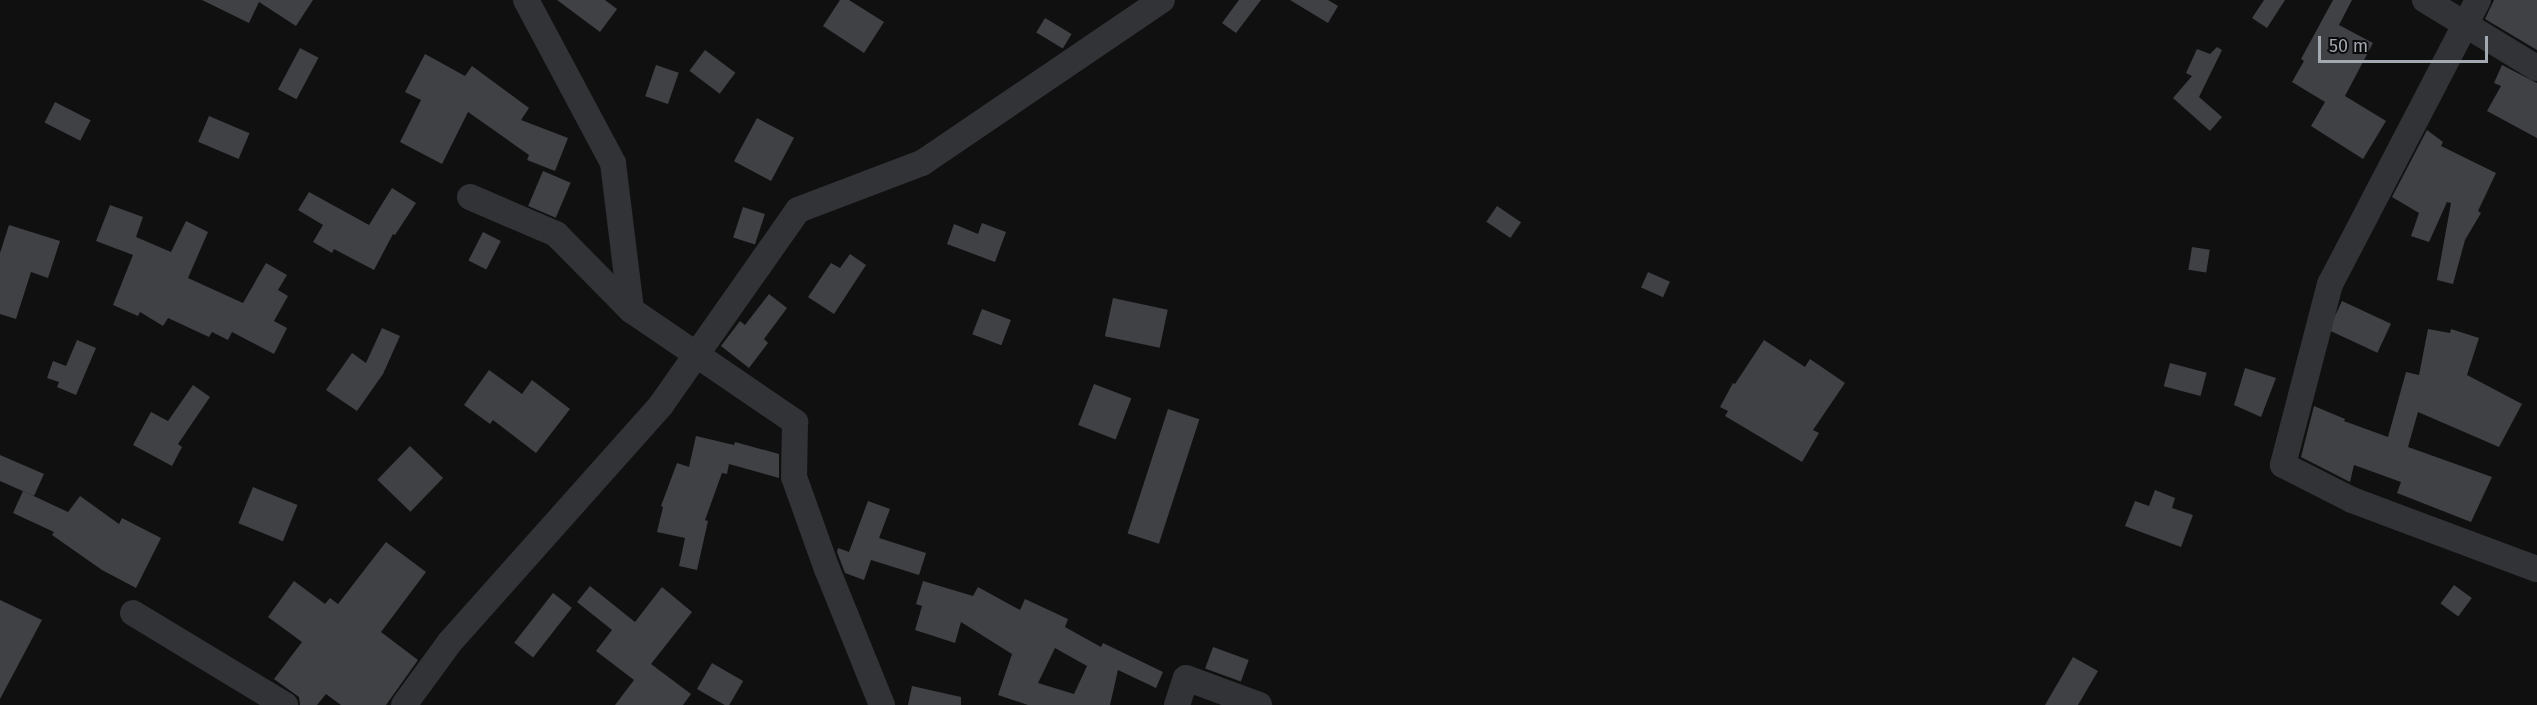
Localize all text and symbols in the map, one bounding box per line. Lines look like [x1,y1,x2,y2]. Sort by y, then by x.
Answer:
scale bar [2321,24,2490,62]
text: 50 m [2329,35,2368,57]

